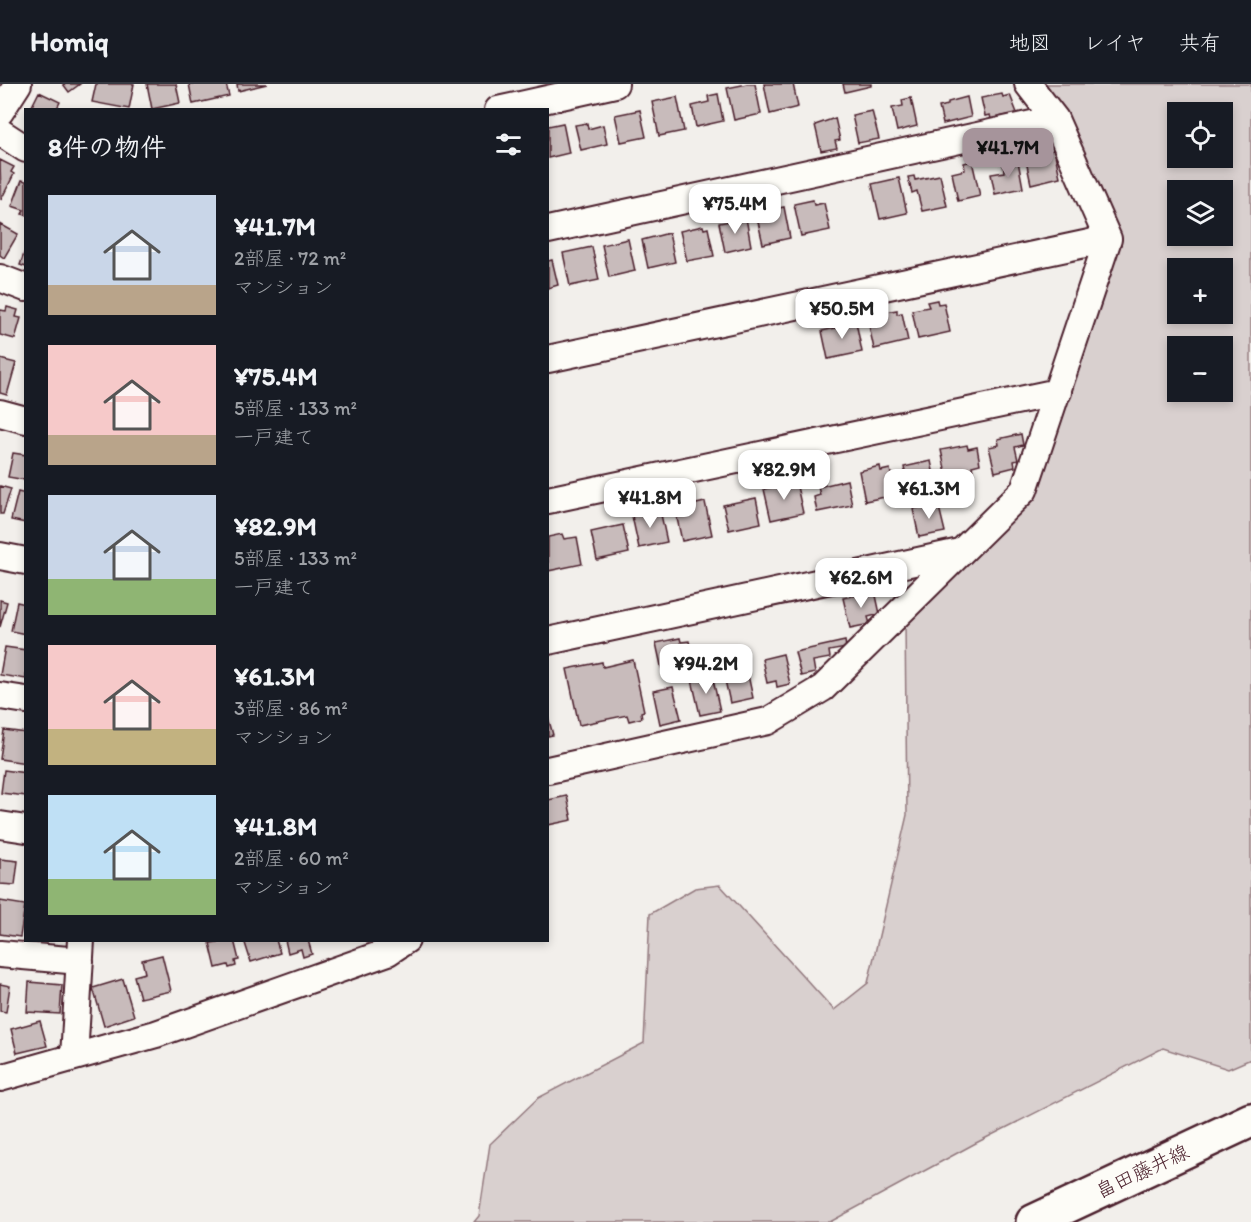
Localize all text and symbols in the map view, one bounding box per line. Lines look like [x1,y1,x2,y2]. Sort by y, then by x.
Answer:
text: Homiq [30,24,109,58]
text: 地図 [1009,30,1051,55]
text: レイヤ [1084,30,1146,55]
text: 共有 [1179,30,1221,55]
map controls [1167,102,1233,402]
button: locate [1167,102,1233,168]
icon: filters [492,128,525,161]
pin: ¥41.7M [959,128,1057,179]
text: 8件の物件 [48,131,166,163]
text: ¥41.7M [976,135,1040,159]
button: layers [1167,180,1233,246]
pin: ¥75.4M [686,184,784,235]
text: ¥75.4M [703,191,767,215]
text: ¥41.7M [234,210,316,242]
icon: home [96,219,168,291]
text: 2部屋 · 72 m² [234,246,346,270]
button: + [1167,258,1233,324]
text: マンション [234,275,333,299]
pin: ¥50.5M [793,289,891,340]
text: ¥50.5M [809,296,875,320]
button: − [1167,336,1233,402]
text: ¥75.4M [234,360,318,392]
icon: home [96,369,168,441]
text: 5部屋 · 133 m² [234,396,357,420]
text: 一戸建て [234,425,314,449]
pin: ¥82.9M [735,450,833,501]
text: ¥82.9M [752,457,816,481]
pin: ¥61.3M [880,469,978,520]
text: ¥61.3M [898,476,960,500]
pin: ¥41.8M [601,478,699,529]
text: ¥41.8M [618,485,682,509]
text: ¥82.9M [234,510,317,542]
icon: home [96,519,168,591]
text: 5部屋 · 133 m² [234,546,357,570]
pin: ¥62.6M [812,558,910,609]
text: ¥62.6M [829,565,893,589]
text: 一戸建て [234,575,314,599]
pin: ¥94.2M [657,644,755,695]
text: ¥94.2M [674,651,738,675]
text: ¥61.3M [234,660,315,692]
icon: home [96,669,168,741]
text: 3部屋 · 86 m² [234,696,348,720]
text: マンション [234,725,333,749]
text: ¥41.8M [234,810,317,842]
icon: home [96,819,168,891]
text: 2部屋 · 60 m² [234,846,349,870]
text: マンション [234,875,333,899]
street label: 畠田藤井線 [1092,1139,1192,1203]

